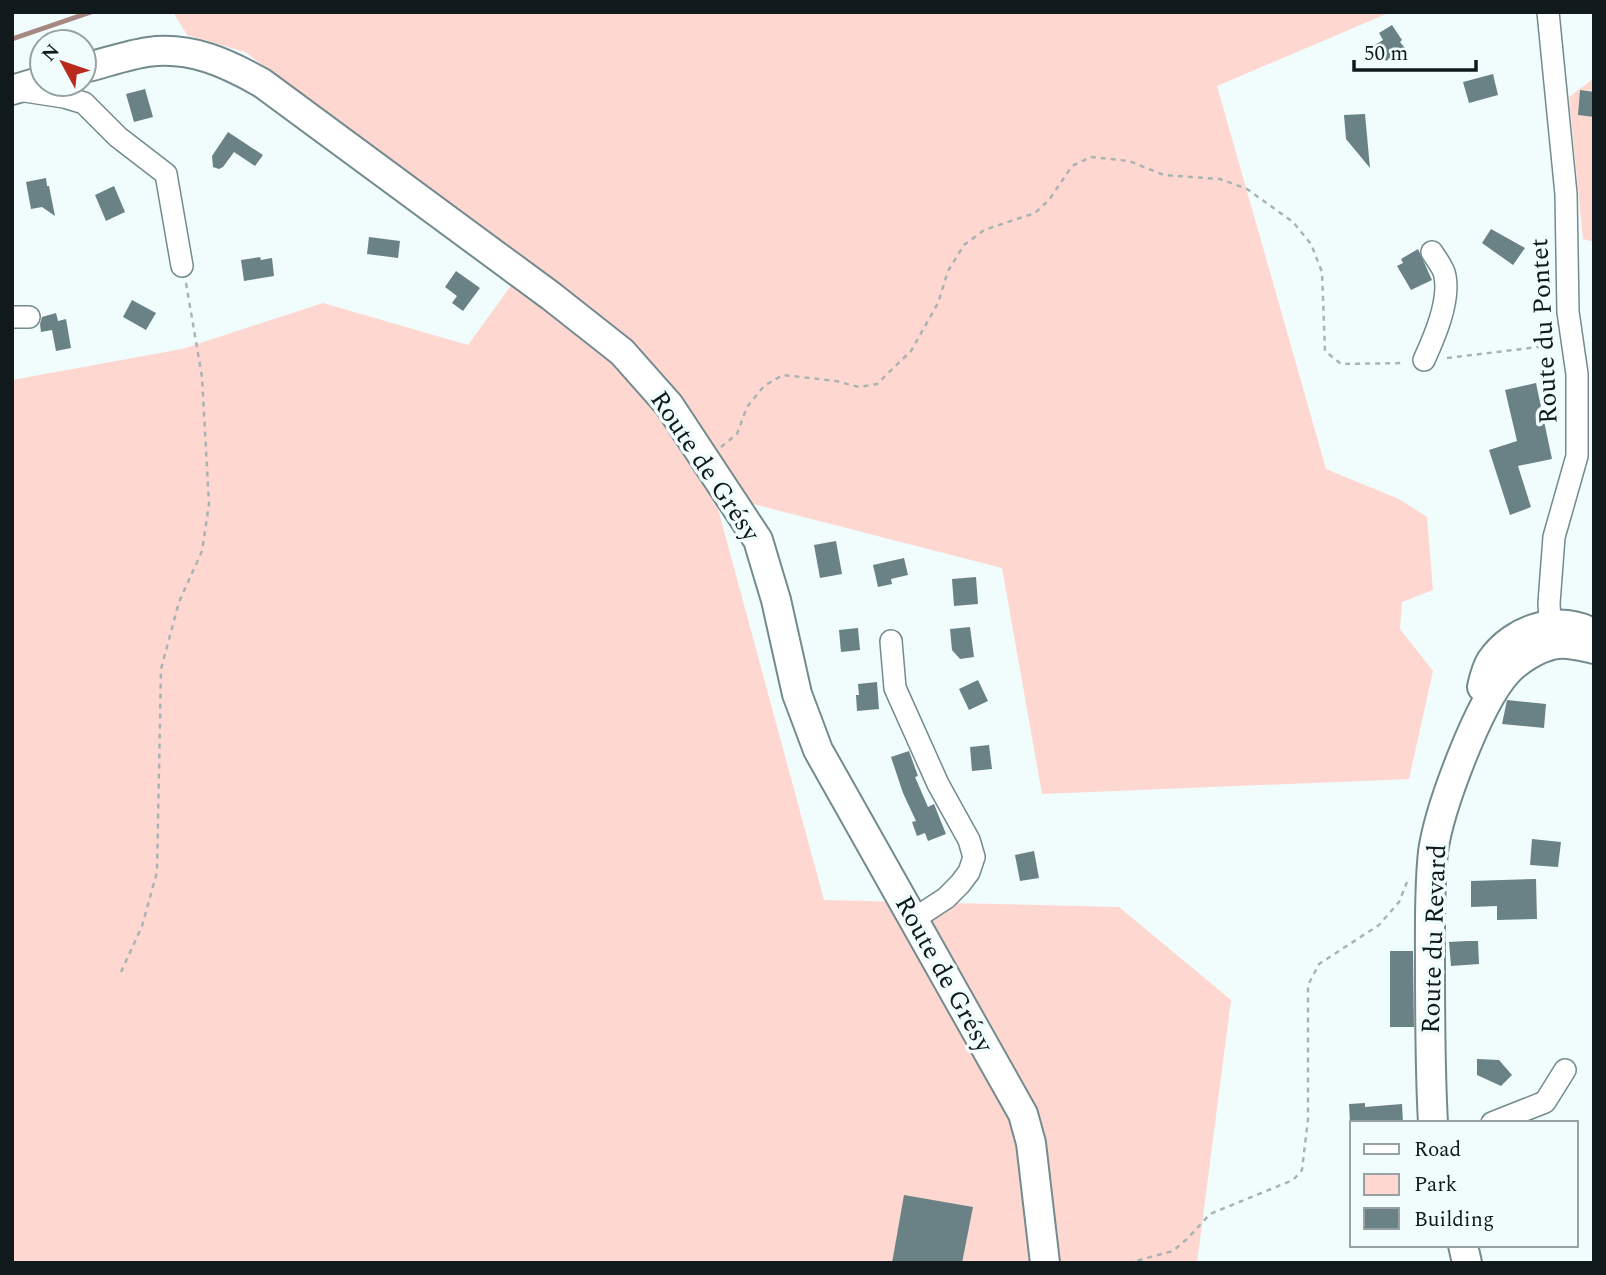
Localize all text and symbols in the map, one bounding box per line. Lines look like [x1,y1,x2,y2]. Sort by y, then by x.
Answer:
north arrow [28,28,98,98]
scale bar [1354,28,1476,72]
text: N [35,38,67,68]
text: 50 m [1364,38,1408,70]
street label: Route du Pontet [1519,237,1569,425]
street label: Route de Grésy [640,383,771,551]
street label: Route du Revard [1411,844,1457,1034]
street label: Route de Grésy [884,888,1004,1061]
legend [1350,1121,1578,1247]
text: Road [1414,1134,1461,1166]
text: Park [1414,1169,1458,1201]
text: Building [1414,1204,1494,1236]

